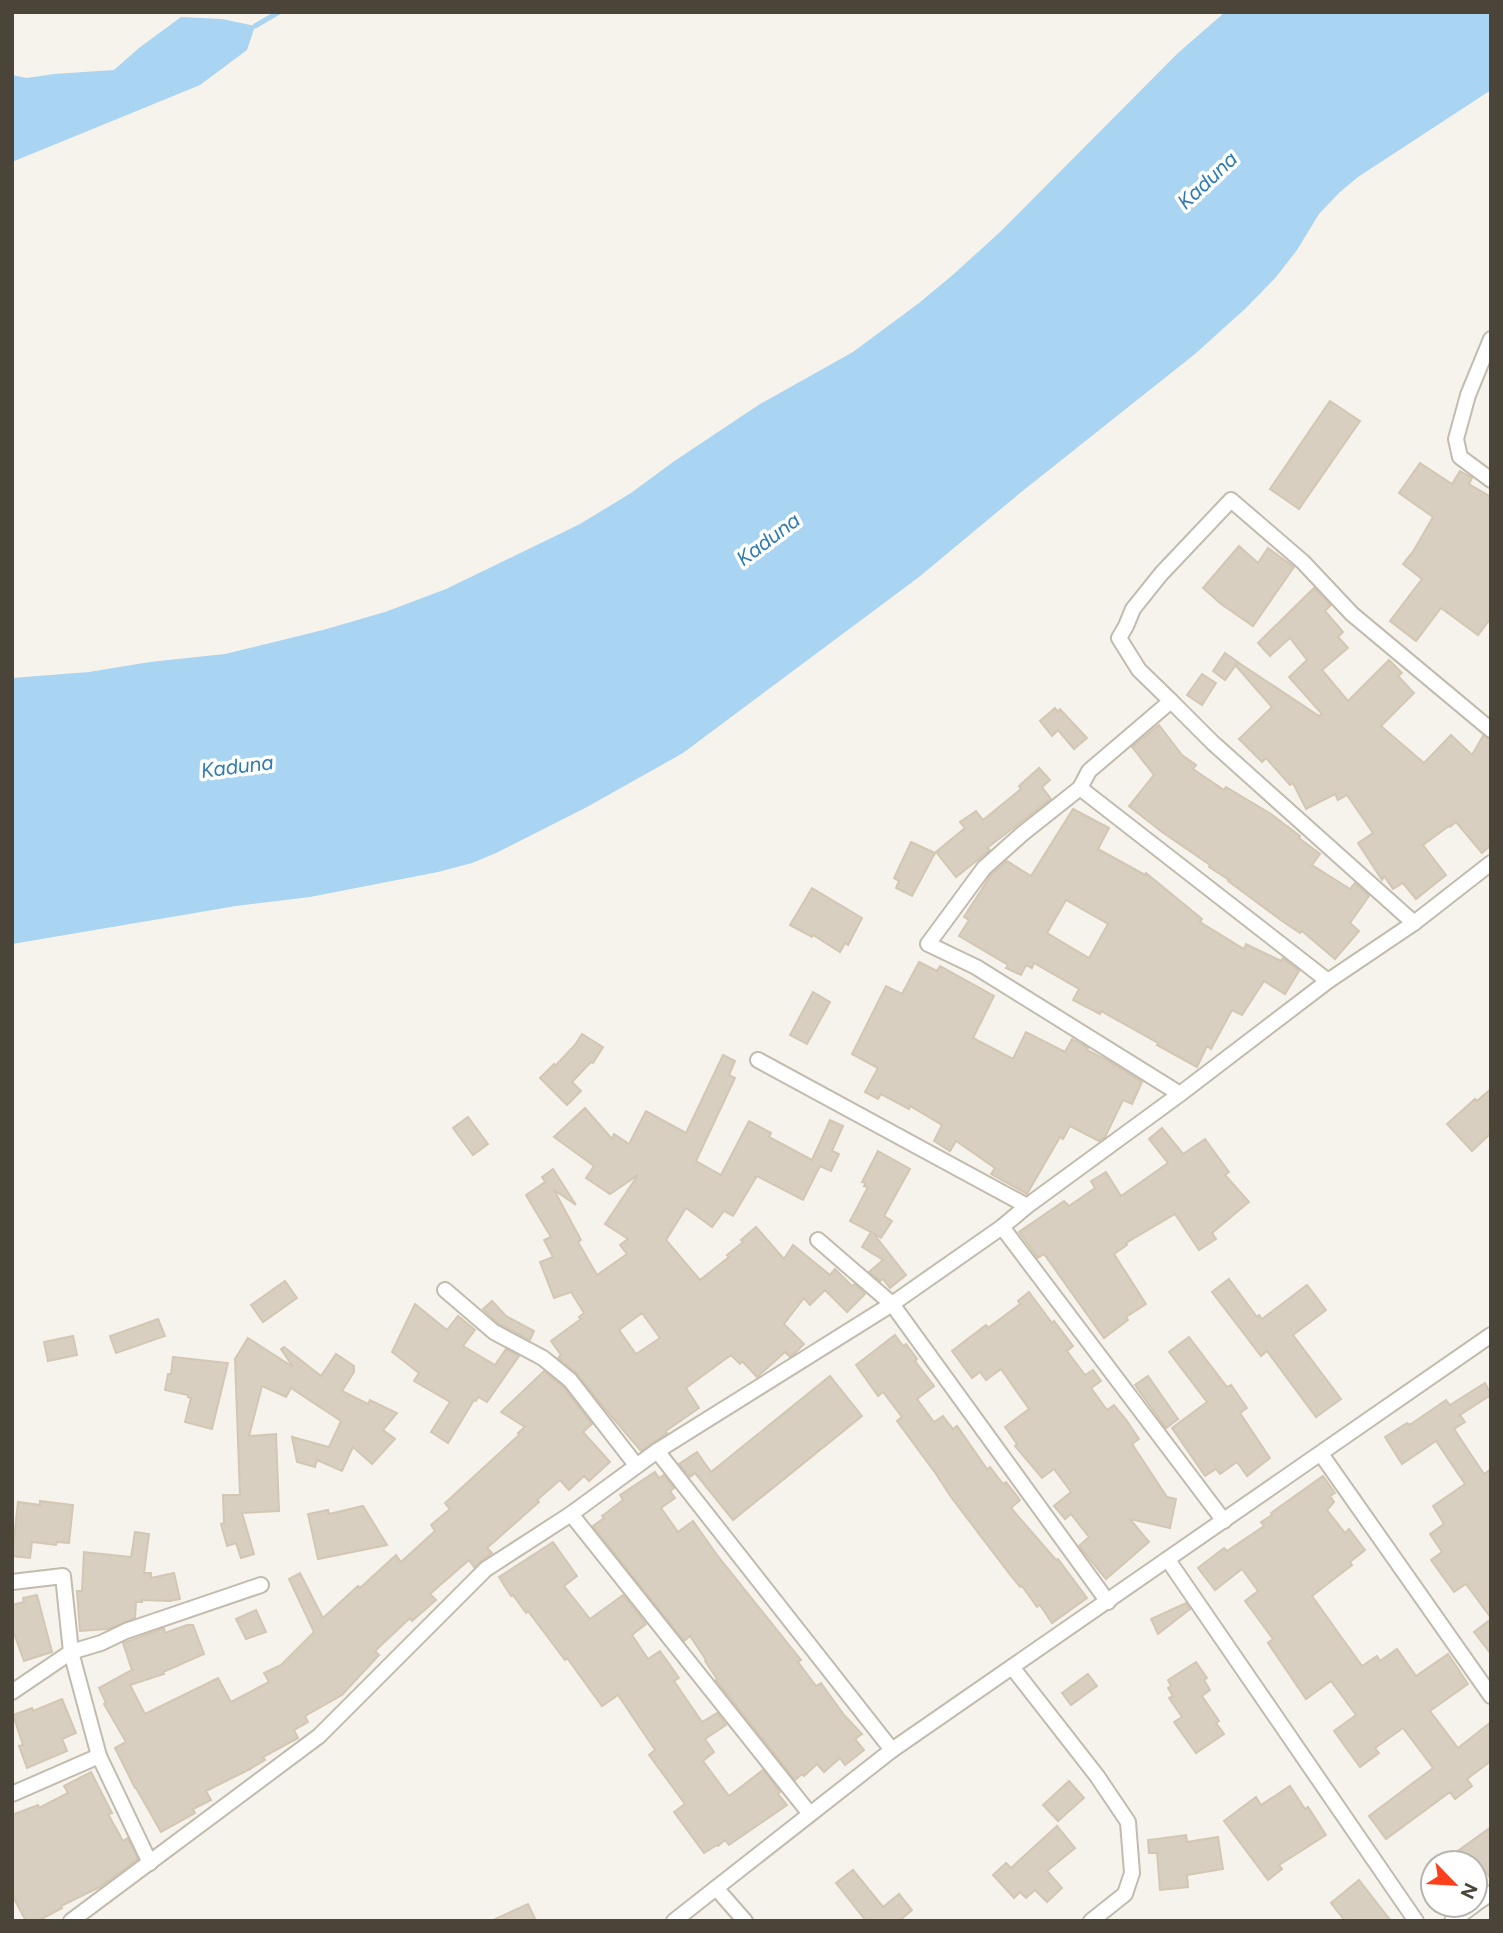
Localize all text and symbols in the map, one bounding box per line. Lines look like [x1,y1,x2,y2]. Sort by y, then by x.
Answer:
water label: Kaduna [1172,146,1242,214]
water label: Kaduna [731,507,805,571]
water label: Kaduna [199,749,275,783]
north arrow [1419,1849,1489,1919]
text: N [1455,1879,1482,1902]

